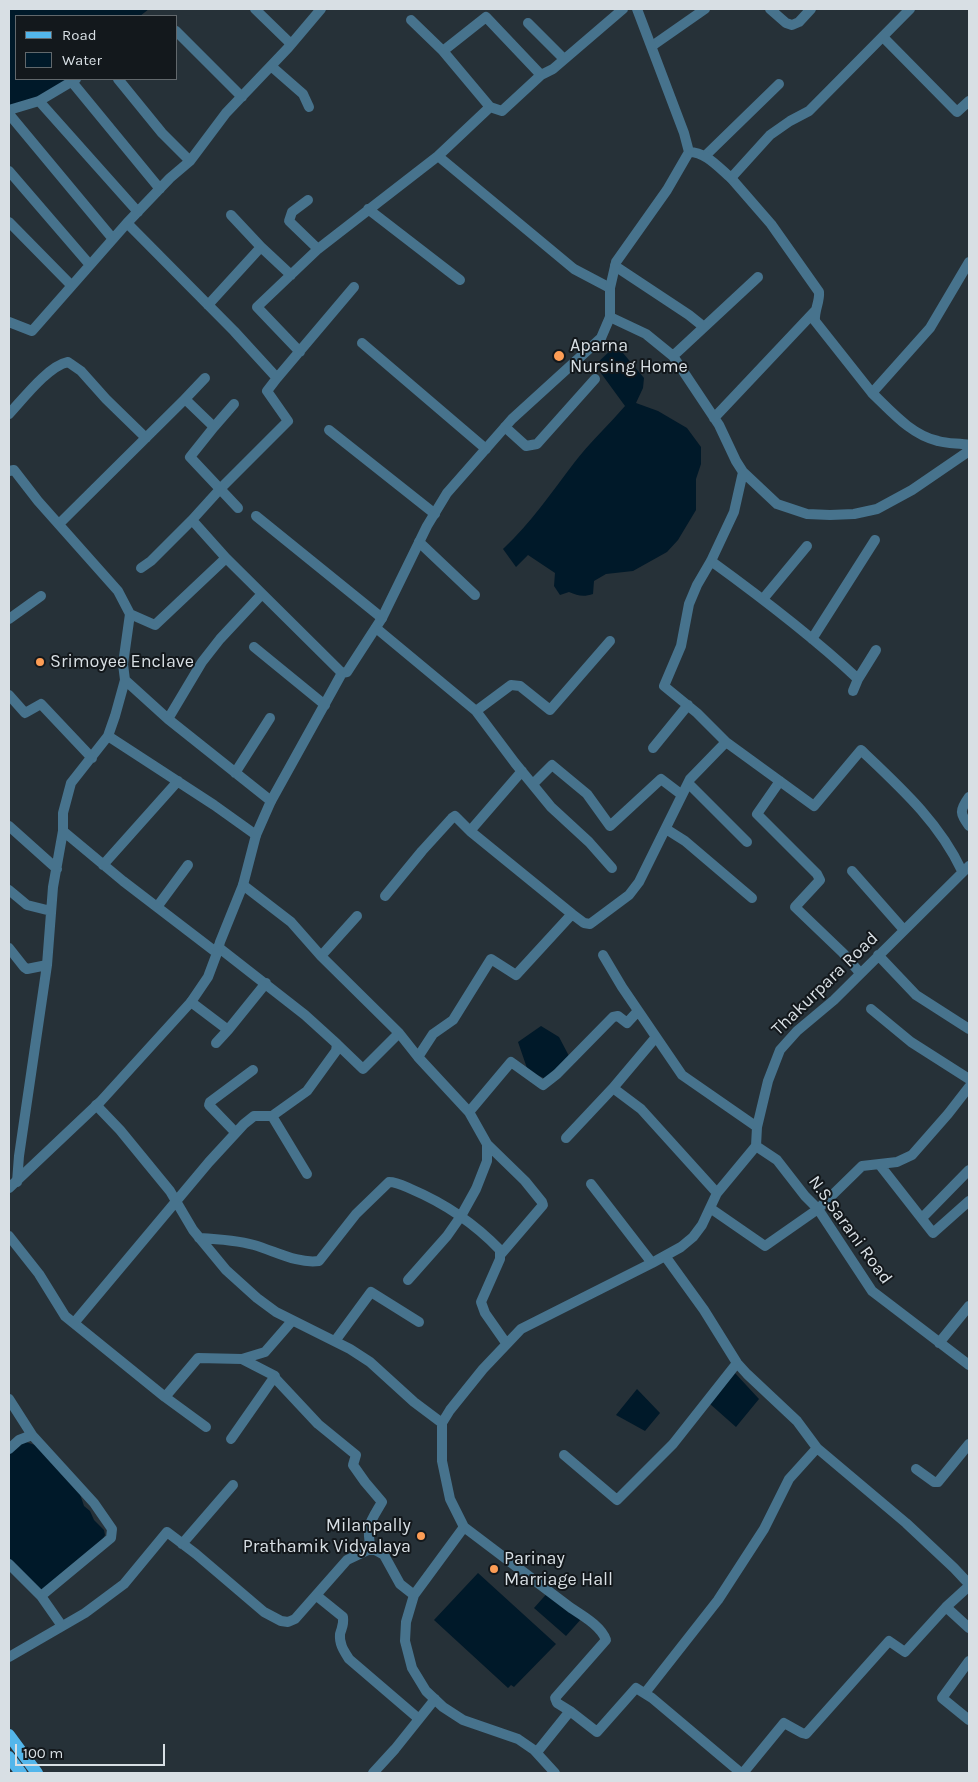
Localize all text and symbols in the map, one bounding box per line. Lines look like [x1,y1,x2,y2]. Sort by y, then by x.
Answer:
legend [15,15,178,80]
text: Road [62,26,97,44]
text: Water [62,51,102,69]
place label: Aparna Nursing Home [570,335,688,378]
marker: Aparna Nursing Home [552,349,566,363]
place label: Srimoyee Enclave [50,651,194,673]
marker: Srimoyee Enclave [34,656,46,668]
street label: Thakurpara Road [767,928,883,1040]
street label: N.S.Sarani Road [803,1172,897,1288]
place label: Milanpally Prathamik Vidyalaya [243,1515,411,1558]
marker: Milanpally Prathamik Vidyalaya [415,1530,427,1542]
place label: Parinay Marriage Hall [504,1548,613,1590]
marker: Parinay Marriage Hall [488,1563,500,1575]
scale bar [18,1734,168,1766]
text: 100 m [23,1744,63,1762]

